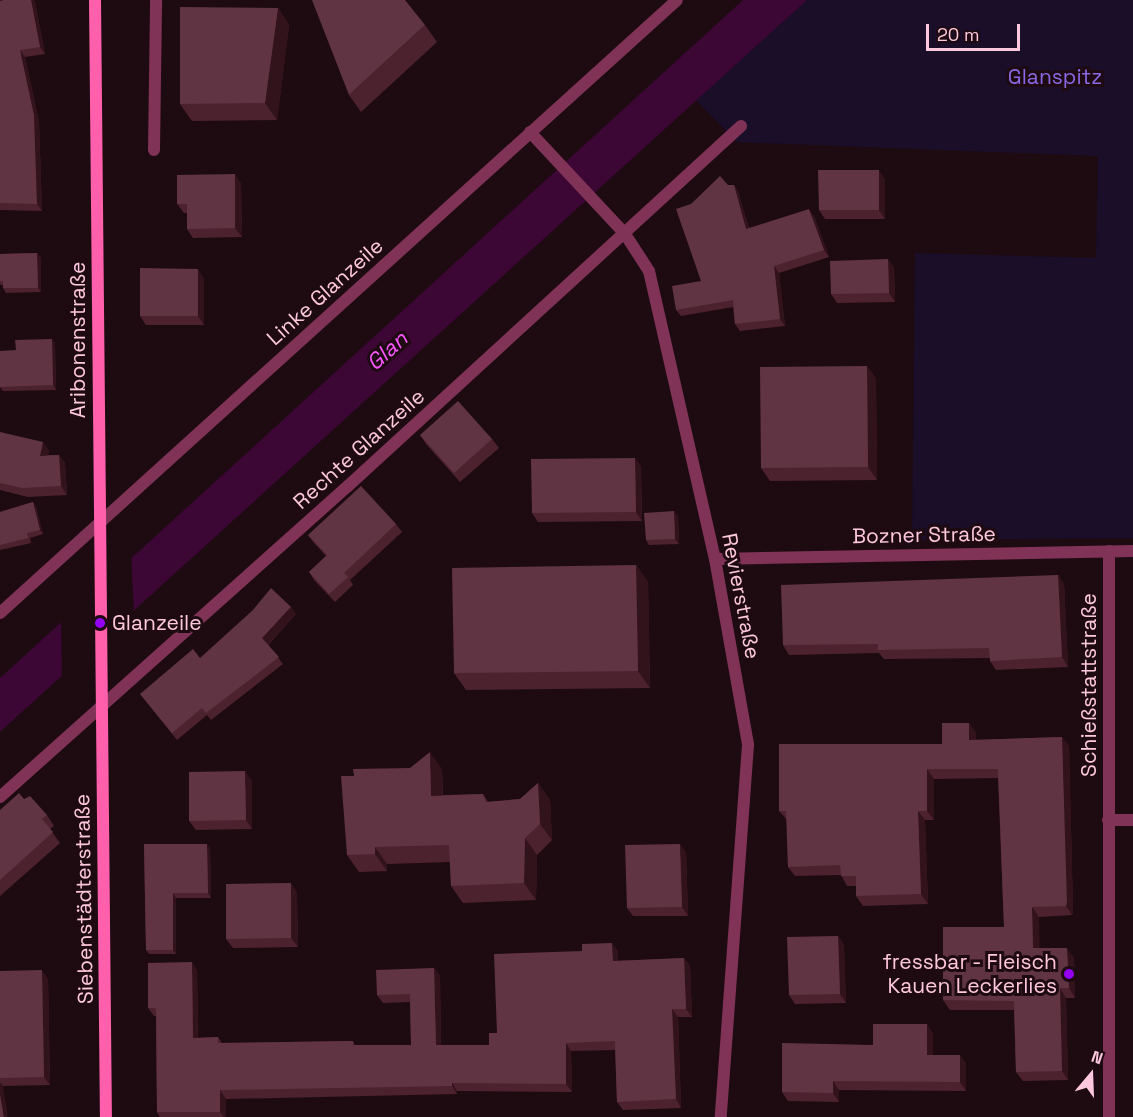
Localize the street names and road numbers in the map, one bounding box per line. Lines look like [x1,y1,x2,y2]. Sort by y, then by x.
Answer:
street label: Linke Glanzeile [262,233,388,351]
street label: Aribonenstraße [65,262,91,418]
street label: Rechte Glanzeile [288,384,430,514]
street label: Bozner Straße [852,521,996,549]
street label: Revierstraße [716,531,766,661]
street label: Schießstattstraße [1076,593,1102,777]
street label: Siebenstädterstraße [70,794,98,1004]

